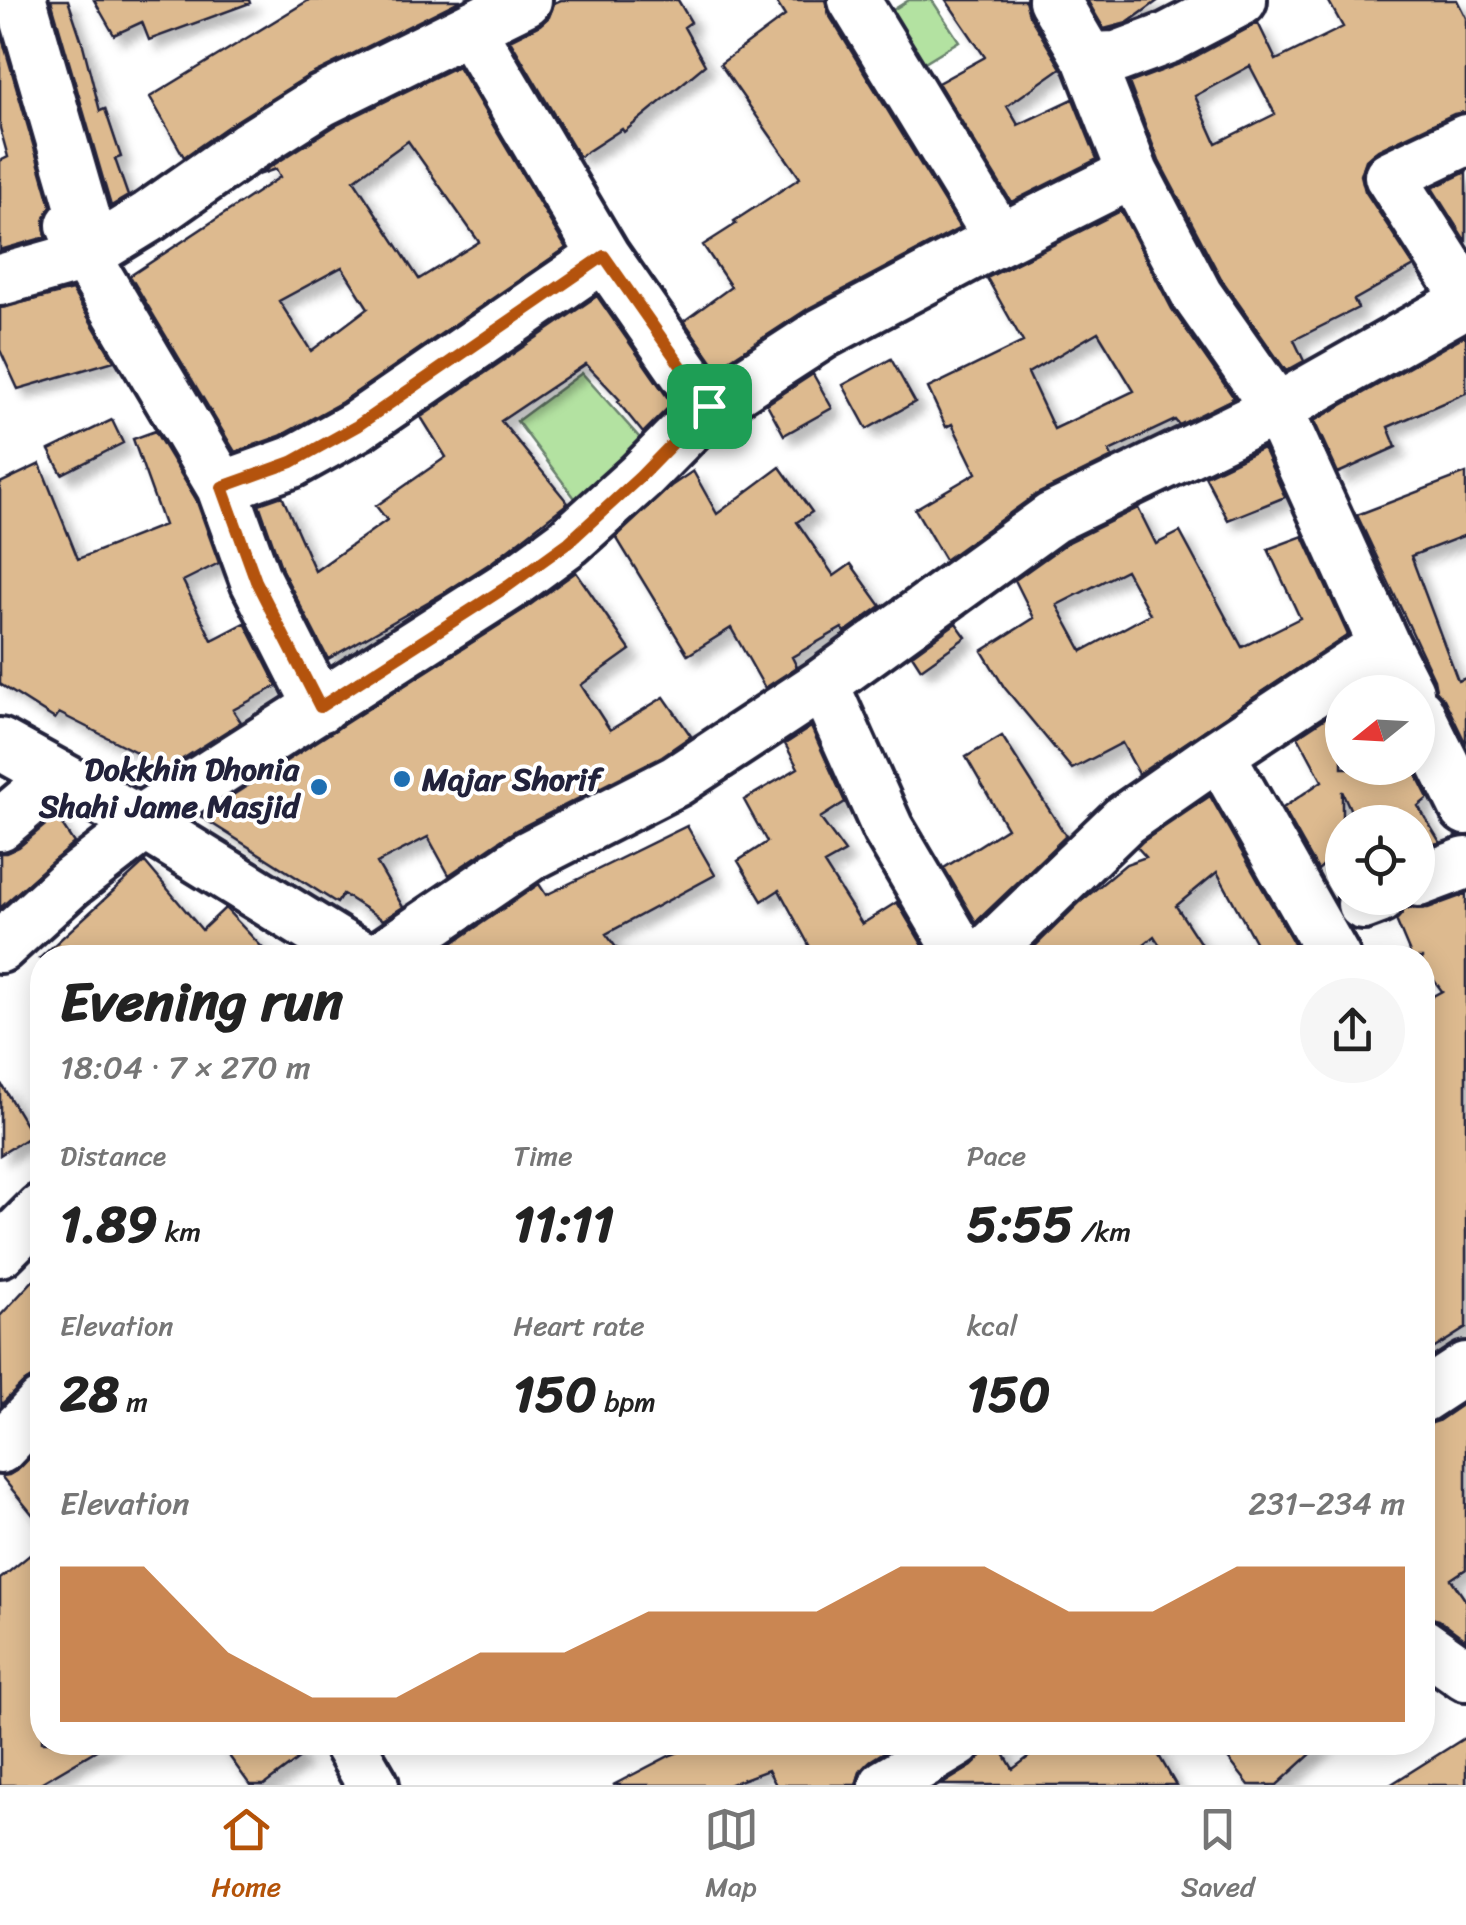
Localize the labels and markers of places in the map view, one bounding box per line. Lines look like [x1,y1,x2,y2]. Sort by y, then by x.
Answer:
pin [667,364,752,449]
place label: Dokkhin Dhonia Shahi Jame Masjid [38,741,302,835]
place label: Majar Shorif [421,751,605,808]
marker: Majar Shorif [391,768,413,790]
marker: Dokkhin Dhonia Shahi Jame Masjid [308,776,330,798]

